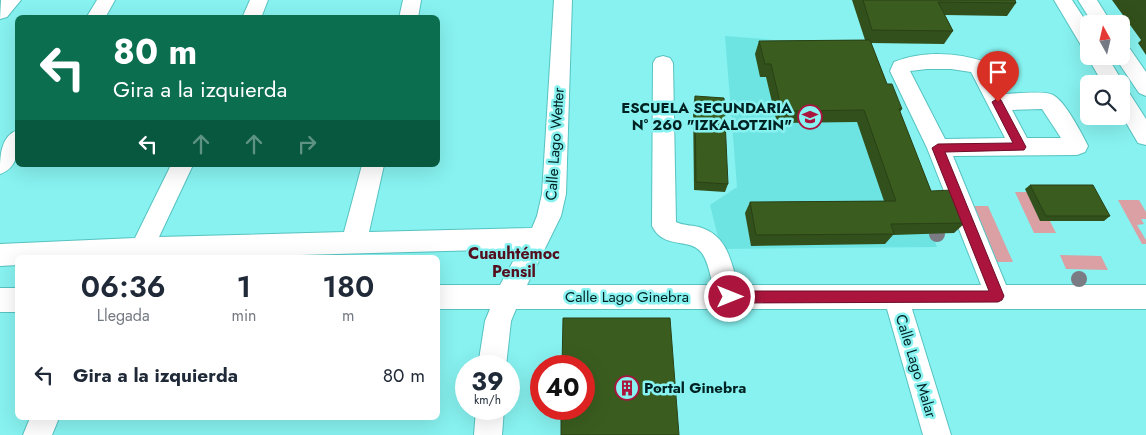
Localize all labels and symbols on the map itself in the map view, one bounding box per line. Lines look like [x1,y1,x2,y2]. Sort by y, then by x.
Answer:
north arrow [1080,15,1130,65]
pin [977,51,1019,102]
street label: Calle Lago Wetter [540,86,570,201]
place label: ESCUELA SECUNDARIA Nº 260 "IZKALOTZIN" [621,97,793,136]
school or university icon: ESCUELA SECUNDARIA Nº 260 "IZKALOTZIN" [797,104,823,130]
district label: Cuauhtémoc Pensil [468,242,560,283]
position arrow [703,270,755,322]
street label: Calle Lago Ginebra [565,286,689,308]
street label: Calle Lago Malar [890,312,942,421]
speed limit sign: 40 [530,355,595,420]
building icon: Portal Ginebra [614,375,640,401]
place label: Portal Ginebra [644,377,746,399]

